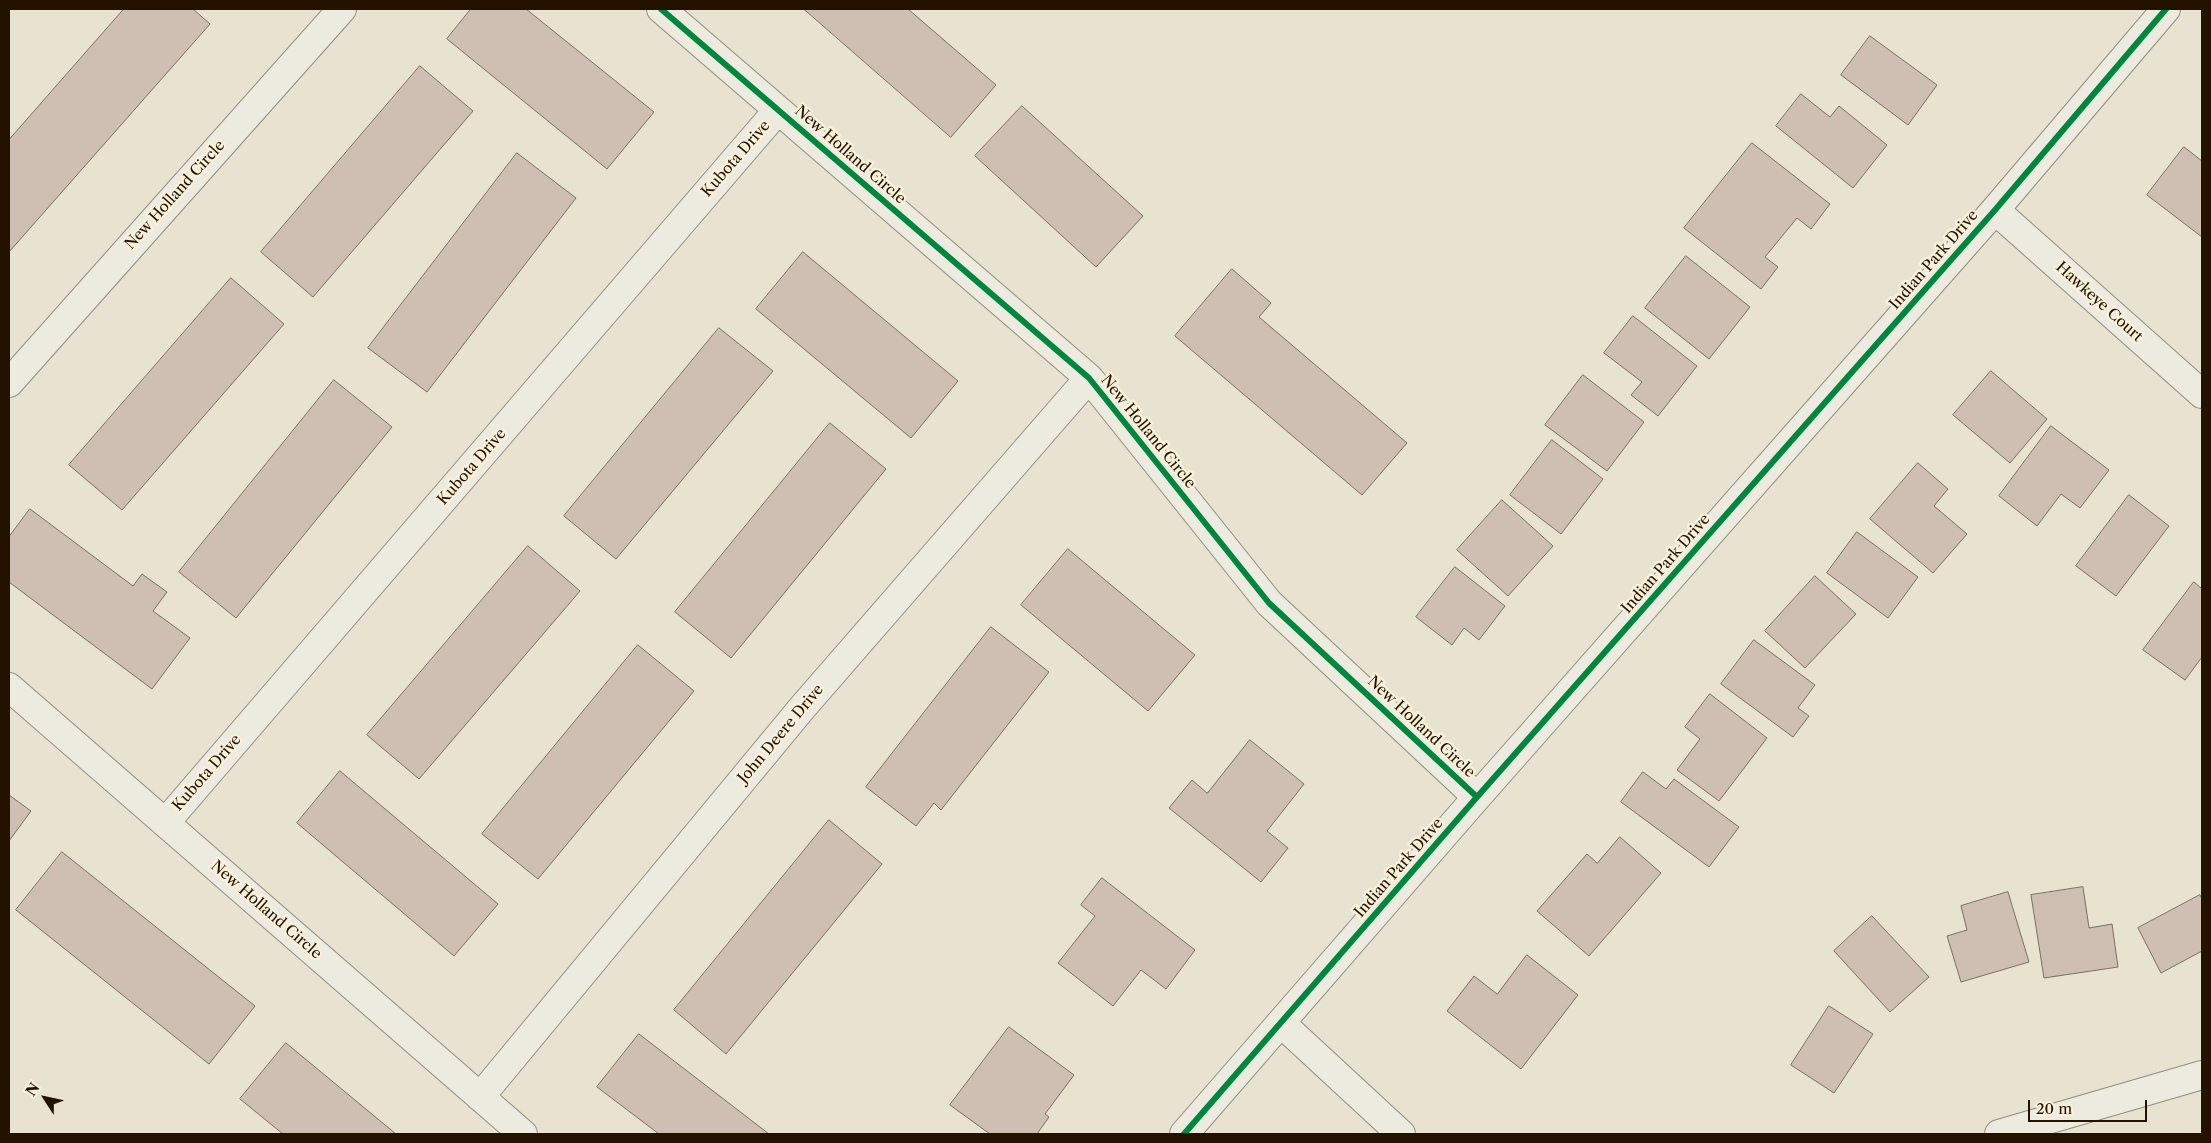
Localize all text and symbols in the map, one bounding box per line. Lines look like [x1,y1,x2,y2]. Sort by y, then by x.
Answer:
street label: New Holland Circle [791,102,909,208]
street label: Kubota Drive [698,117,774,201]
street label: New Holland Circle [121,137,229,253]
street label: Indian Park Drive [1886,207,1982,313]
street label: Hawkeye Court [2052,258,2146,346]
street label: New Holland Circle [1097,372,1199,492]
street label: Kubota Drive [434,425,510,509]
street label: Indian Park Drive [1618,511,1714,617]
street label: New Holland Circle [1363,672,1479,782]
street label: John Deere Drive [734,681,828,787]
street label: Kubota Drive [169,731,245,815]
street label: Indian Park Drive [1351,815,1447,921]
street label: New Holland Circle [207,857,325,963]
north arrow [20,1073,70,1123]
text: N [22,1079,44,1100]
scale bar [2031,1090,2150,1122]
text: 20 m [2036,1099,2072,1118]

